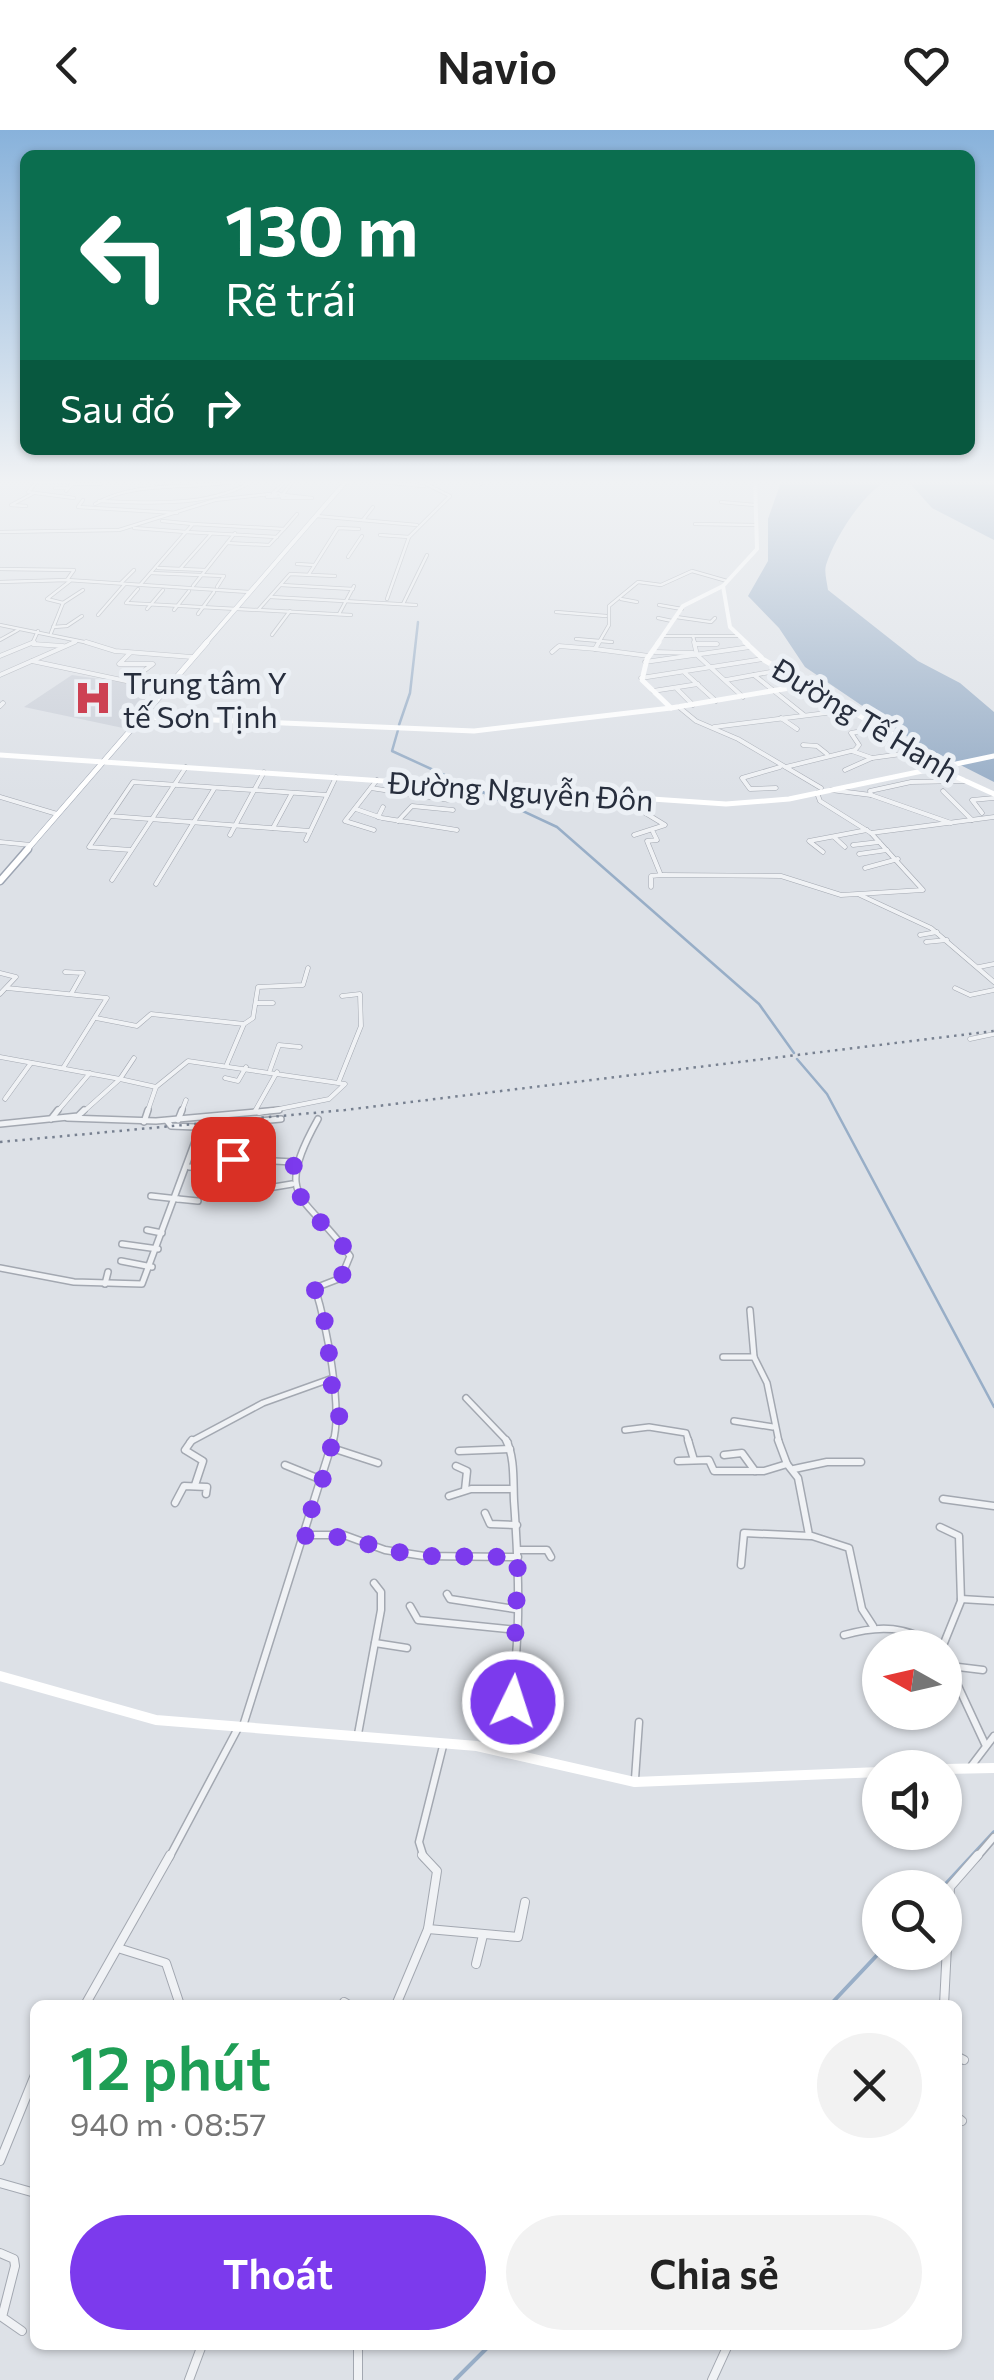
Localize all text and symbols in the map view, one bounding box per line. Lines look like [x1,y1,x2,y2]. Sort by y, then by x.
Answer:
icon: back [40,38,95,93]
text: Navio [437,38,557,93]
icon: heart [899,38,954,93]
text: 130 m [225,185,418,270]
icon: left [60,190,190,320]
text: Rẽ trái [225,270,357,325]
icon: right [195,380,250,435]
text: Sau đó [60,384,175,431]
street label: Đường Tế Hanh [765,648,966,789]
place label: Trung tâm Y tế Sơn Tịnh [123,663,287,734]
hospital icon: Trung tâm Y tế Sơn Tịnh [72,677,114,719]
street label: Đường Nguyễn Đôn [386,762,655,818]
pin [191,1117,276,1202]
icon: arrive [206,1132,261,1187]
north arrow [862,1630,962,1730]
map controls [862,1630,962,1970]
position arrow [461,1650,565,1754]
button: sound [862,1750,962,1850]
button: search [862,1870,962,1970]
text: 12 phút [70,2029,271,2102]
button: close [817,2033,922,2138]
text: 940 m · 08:57 [70,2103,267,2143]
button: Thoát [70,2215,486,2330]
button: Chia sẻ [506,2215,922,2330]

